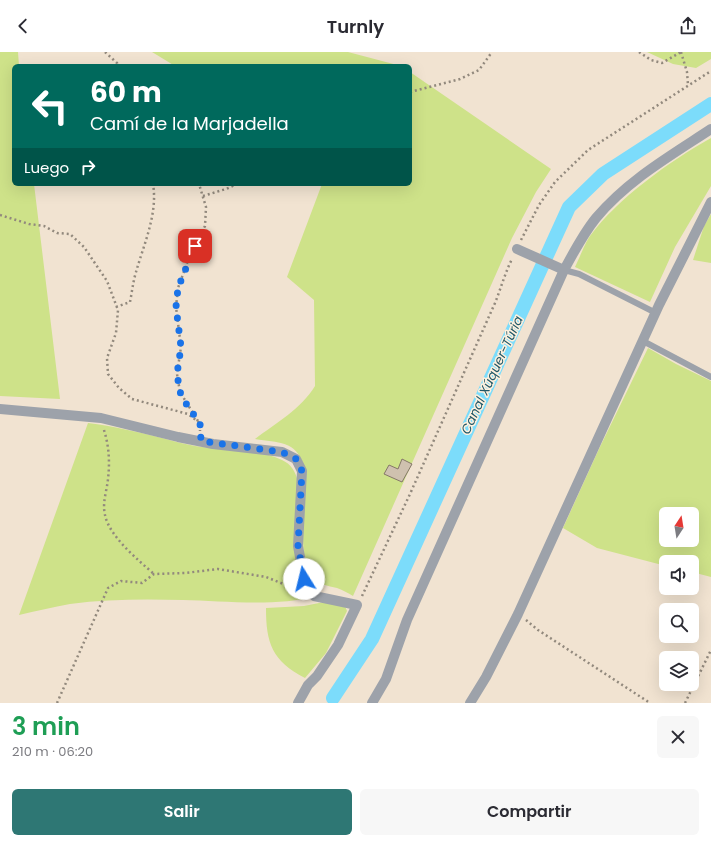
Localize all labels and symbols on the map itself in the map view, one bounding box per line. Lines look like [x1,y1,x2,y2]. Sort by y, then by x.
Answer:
pin [178,229,212,263]
water label: Canal Xúquer-Túria [456,312,528,437]
north arrow [659,507,699,547]
position arrow [283,558,325,600]

